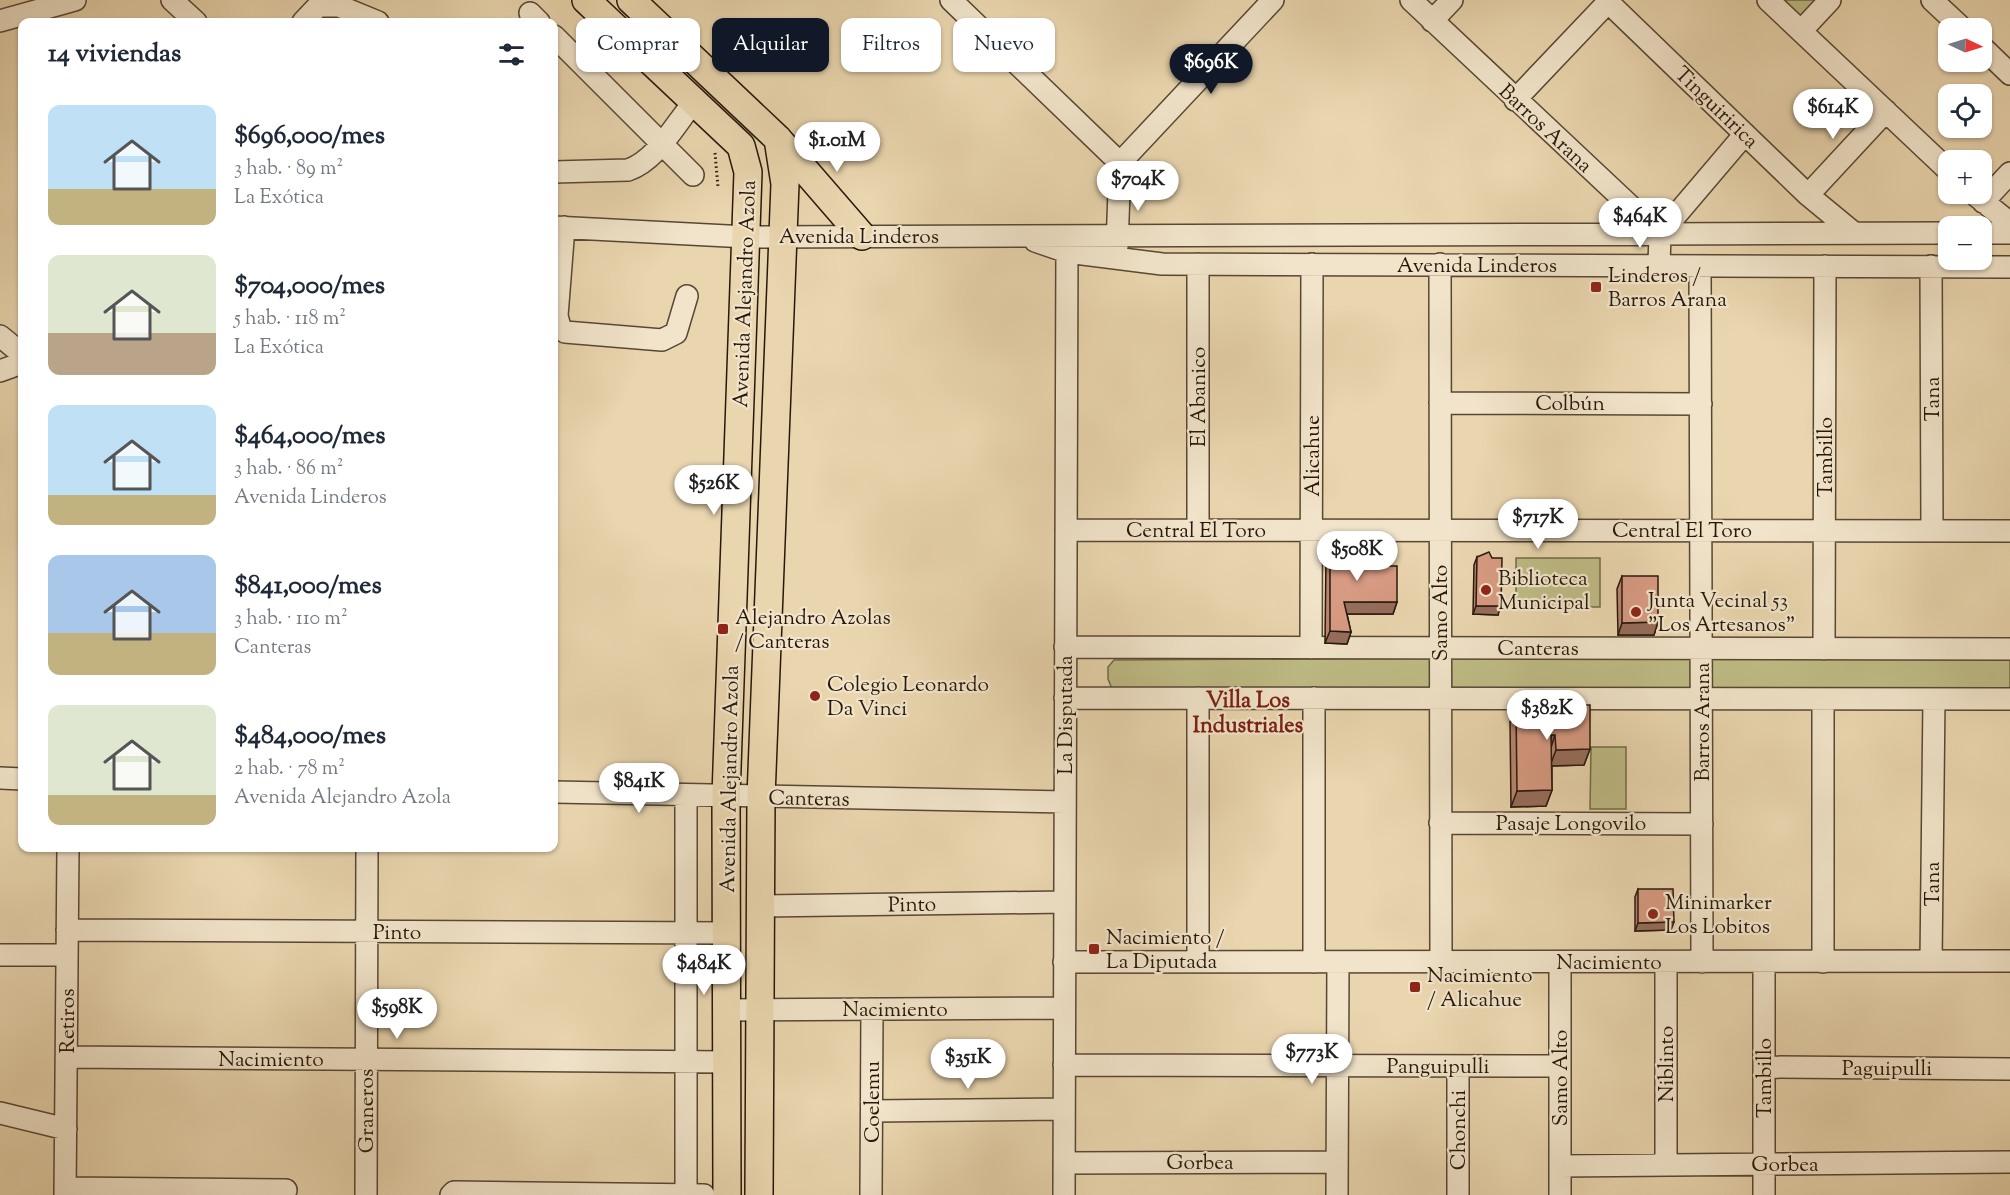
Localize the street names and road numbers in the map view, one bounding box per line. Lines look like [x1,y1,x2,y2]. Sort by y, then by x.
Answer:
street label: Tinguiririca [1667,61,1765,157]
street label: Barros Arana [1491,78,1599,181]
street label: Avenida Alejandro Azola [727,179,765,408]
street label: Avenida Linderos [779,223,939,253]
street label: Avenida Linderos [1397,252,1557,282]
street label: El Abanico [1185,347,1215,447]
street label: Tana [1919,376,1949,421]
street label: Colbún [1535,390,1605,420]
street label: Alicahue [1299,415,1329,497]
street label: Tambillo [1812,417,1842,497]
street label: Central El Toro [1126,517,1266,547]
street label: Central El Toro [1612,517,1752,547]
street label: Samo Alto [1427,565,1457,661]
street label: Canteras [1497,635,1579,665]
street label: La Disputada [1052,655,1082,775]
street label: Barros Arana [1689,662,1719,781]
street label: Avenida Alejandro Azola [714,665,748,893]
street label: Canteras [768,784,850,816]
street label: Pasaje Longovilo [1496,810,1646,840]
street label: Tana [1919,861,1949,906]
street label: Pinto [888,891,936,921]
street label: Pinto [373,919,421,949]
street label: Nacimiento [1556,949,1662,979]
street label: Retiros [54,989,84,1053]
street label: Nacimiento [842,996,948,1026]
street label: Niblinto [1653,1026,1683,1102]
street label: Samo Alto [1547,1030,1577,1126]
street label: Tambillo [1751,1038,1781,1118]
street label: Nacimiento [218,1046,324,1076]
street label: Panguipulli [1386,1053,1490,1083]
street label: Paguipulli [1842,1055,1932,1085]
street label: Coelemu [859,1061,889,1143]
street label: Graneros [353,1069,383,1153]
street label: Chonchi [1445,1090,1475,1170]
street label: Gorbea [1166,1149,1234,1179]
street label: Gorbea [1751,1151,1819,1181]

